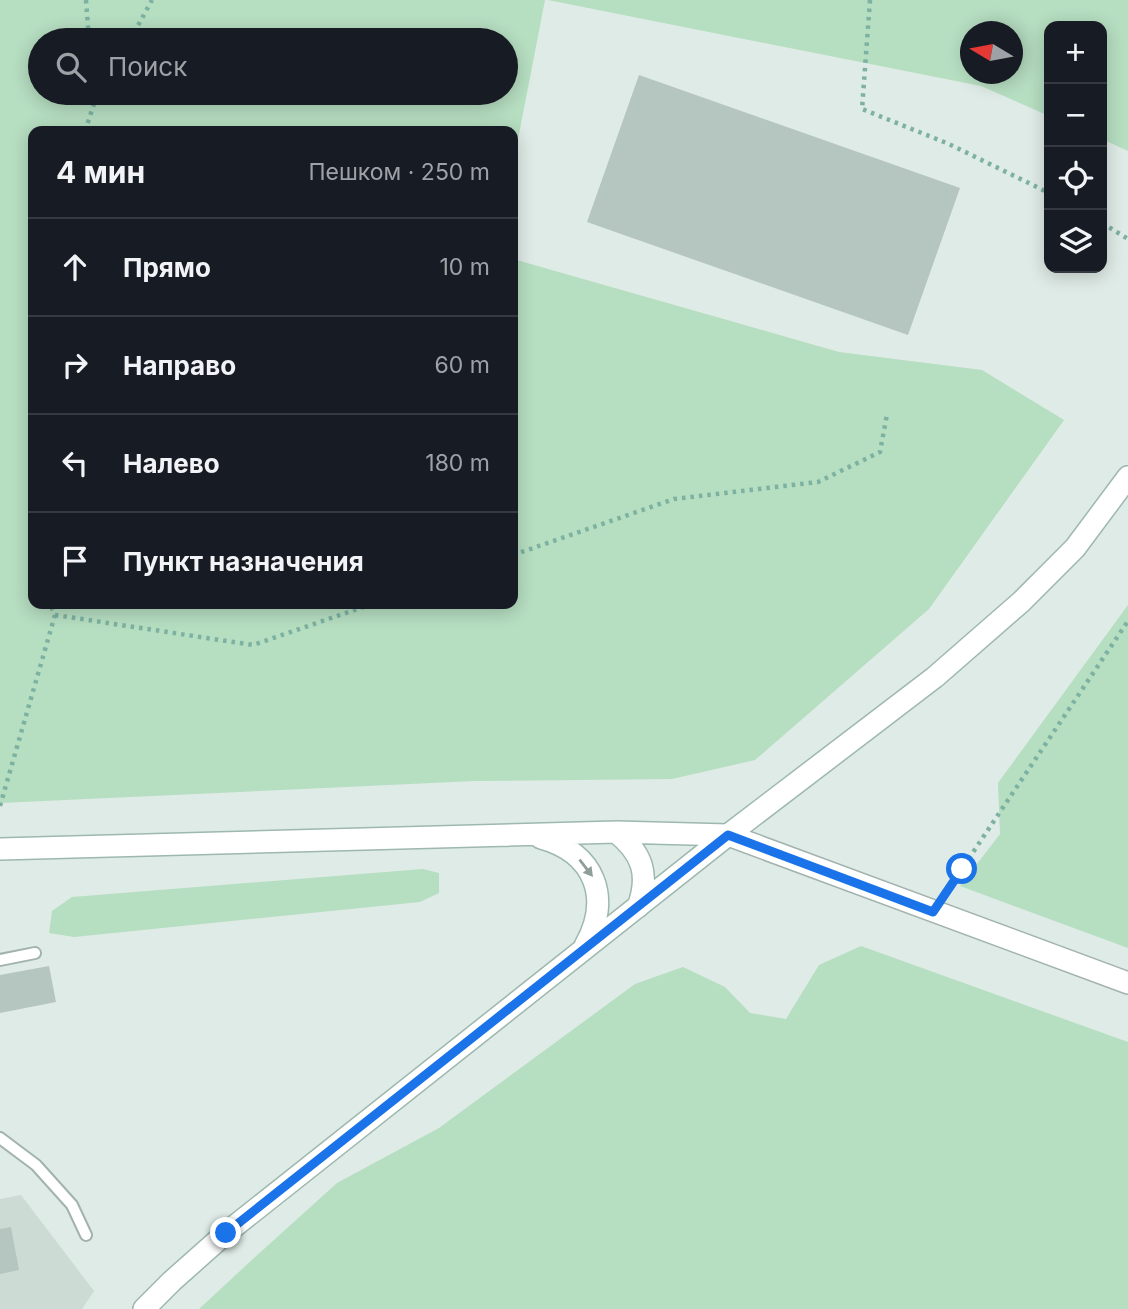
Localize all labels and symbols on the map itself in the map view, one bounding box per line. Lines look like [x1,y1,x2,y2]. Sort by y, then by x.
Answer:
north arrow [960,21,1023,84]
route start [946,853,977,884]
one-way arrow [578,858,593,876]
route end [210,1217,241,1248]

